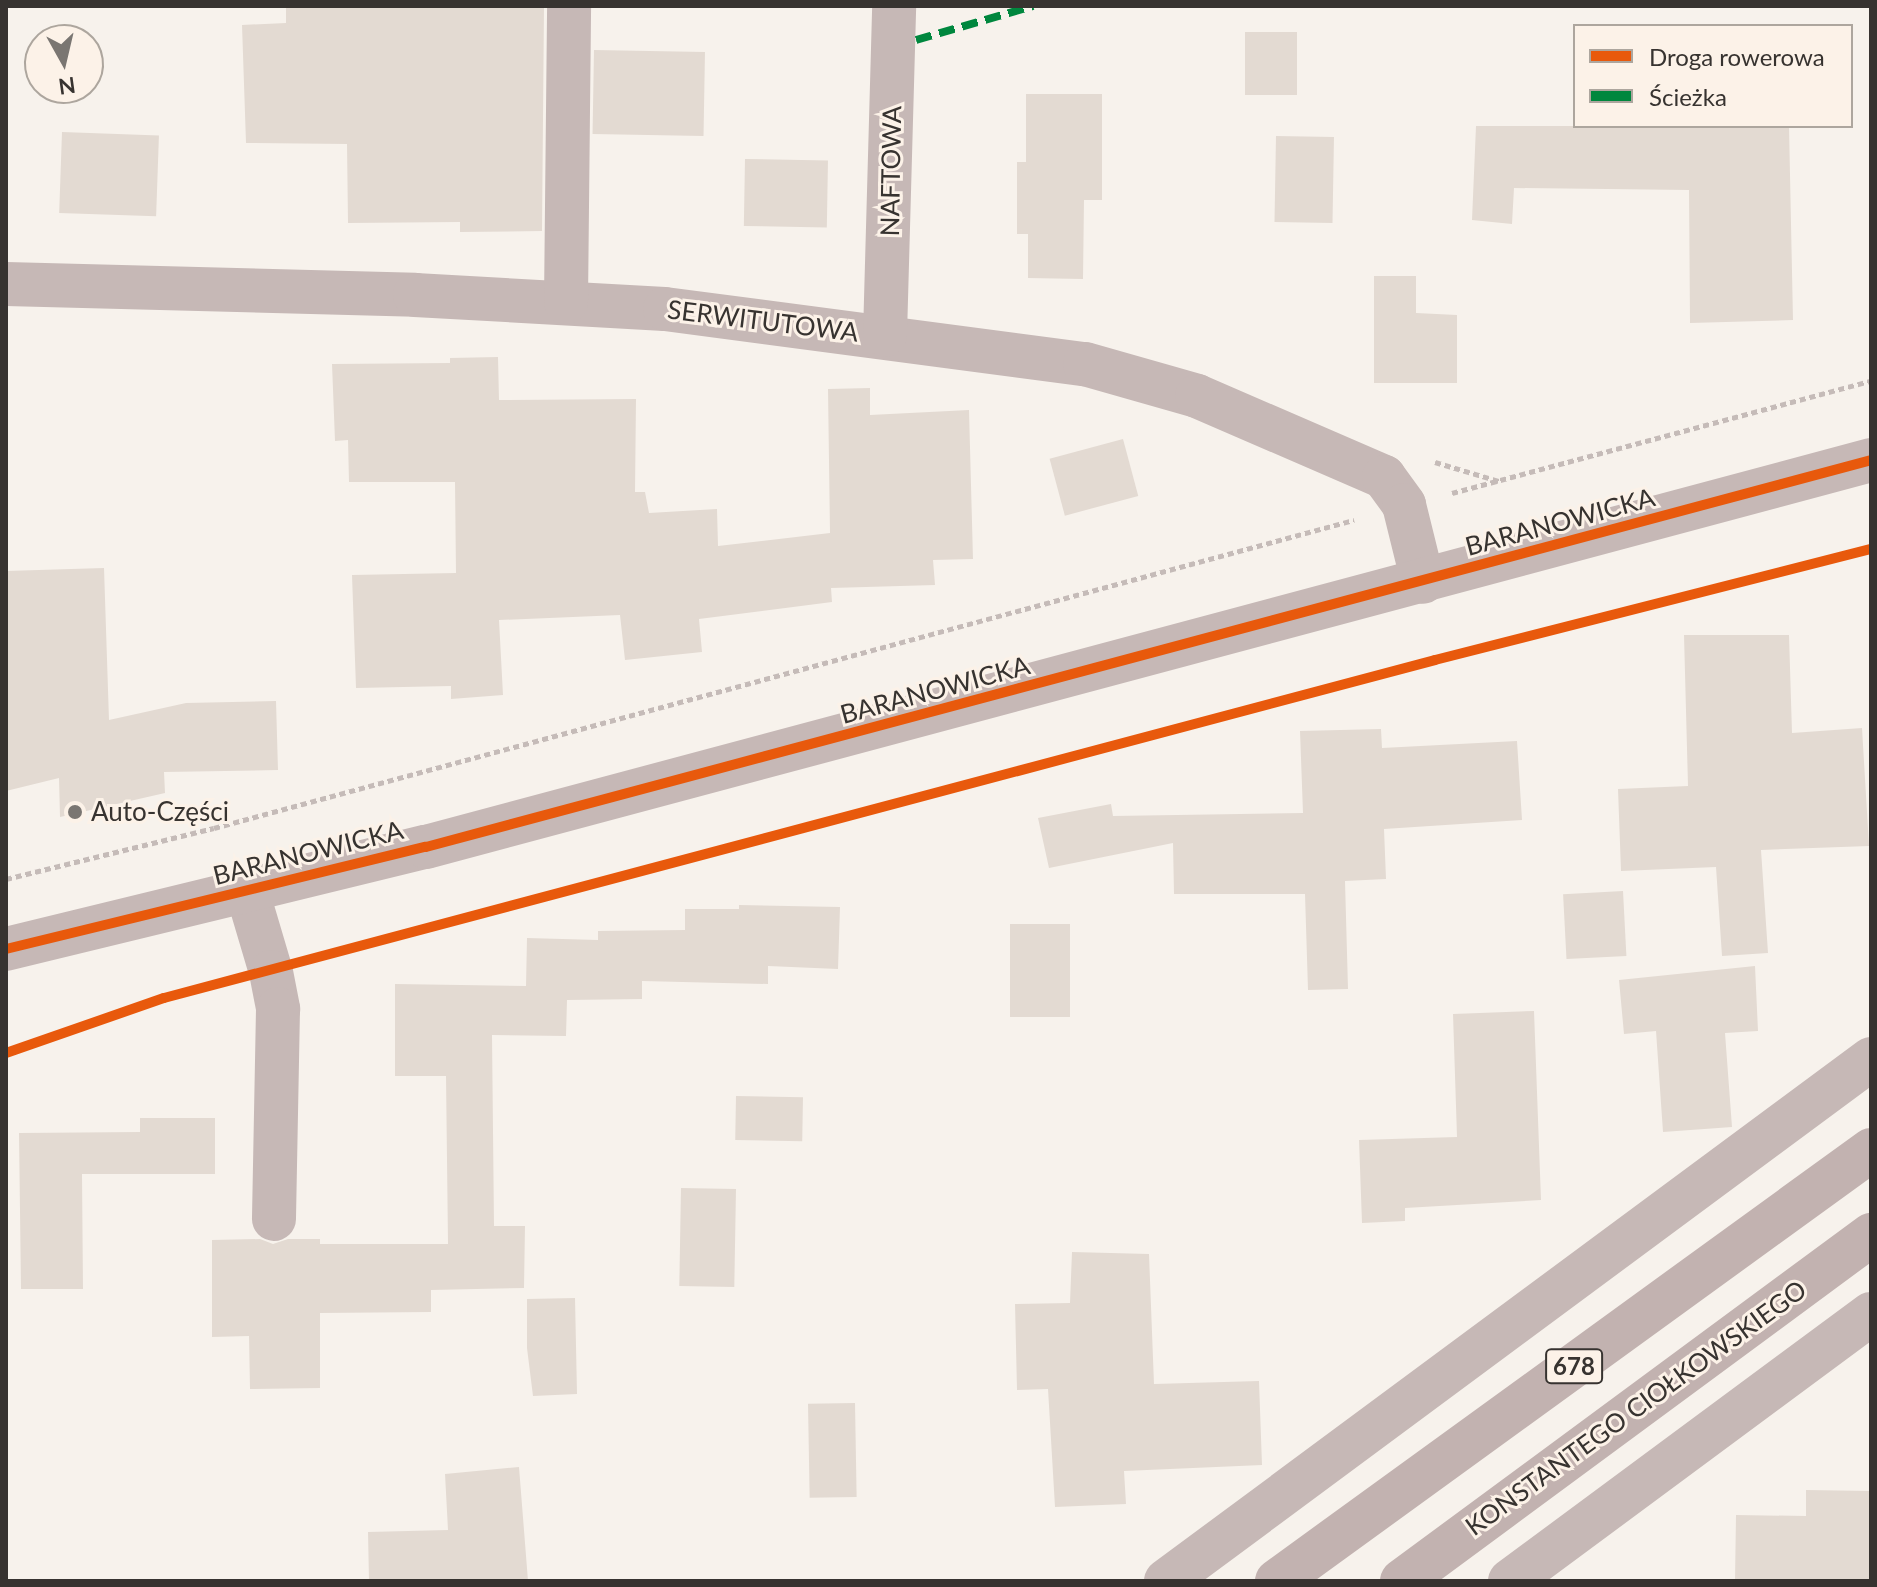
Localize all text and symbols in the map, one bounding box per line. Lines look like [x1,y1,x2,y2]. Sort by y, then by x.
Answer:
north arrow [24,24,104,104]
legend [1573,24,1853,128]
text: Droga rowerowa [1649,42,1825,71]
text: N [57,72,77,101]
text: Ścieżka [1649,82,1727,111]
street label: NAFTOWA [874,105,908,237]
street label: SERWITUTOWA [666,294,860,348]
street label: BARANOWICKA [1462,482,1658,562]
street label: BARANOWICKA [837,650,1033,730]
place label: Auto-Części [91,796,229,828]
marker: Auto-Części [66,803,84,821]
street label: BARANOWICKA [210,814,406,892]
street label: KONSTANTEGO CIOŁKOWSKIEGO [1459,1274,1813,1542]
road number: 678 [1544,1346,1604,1386]

